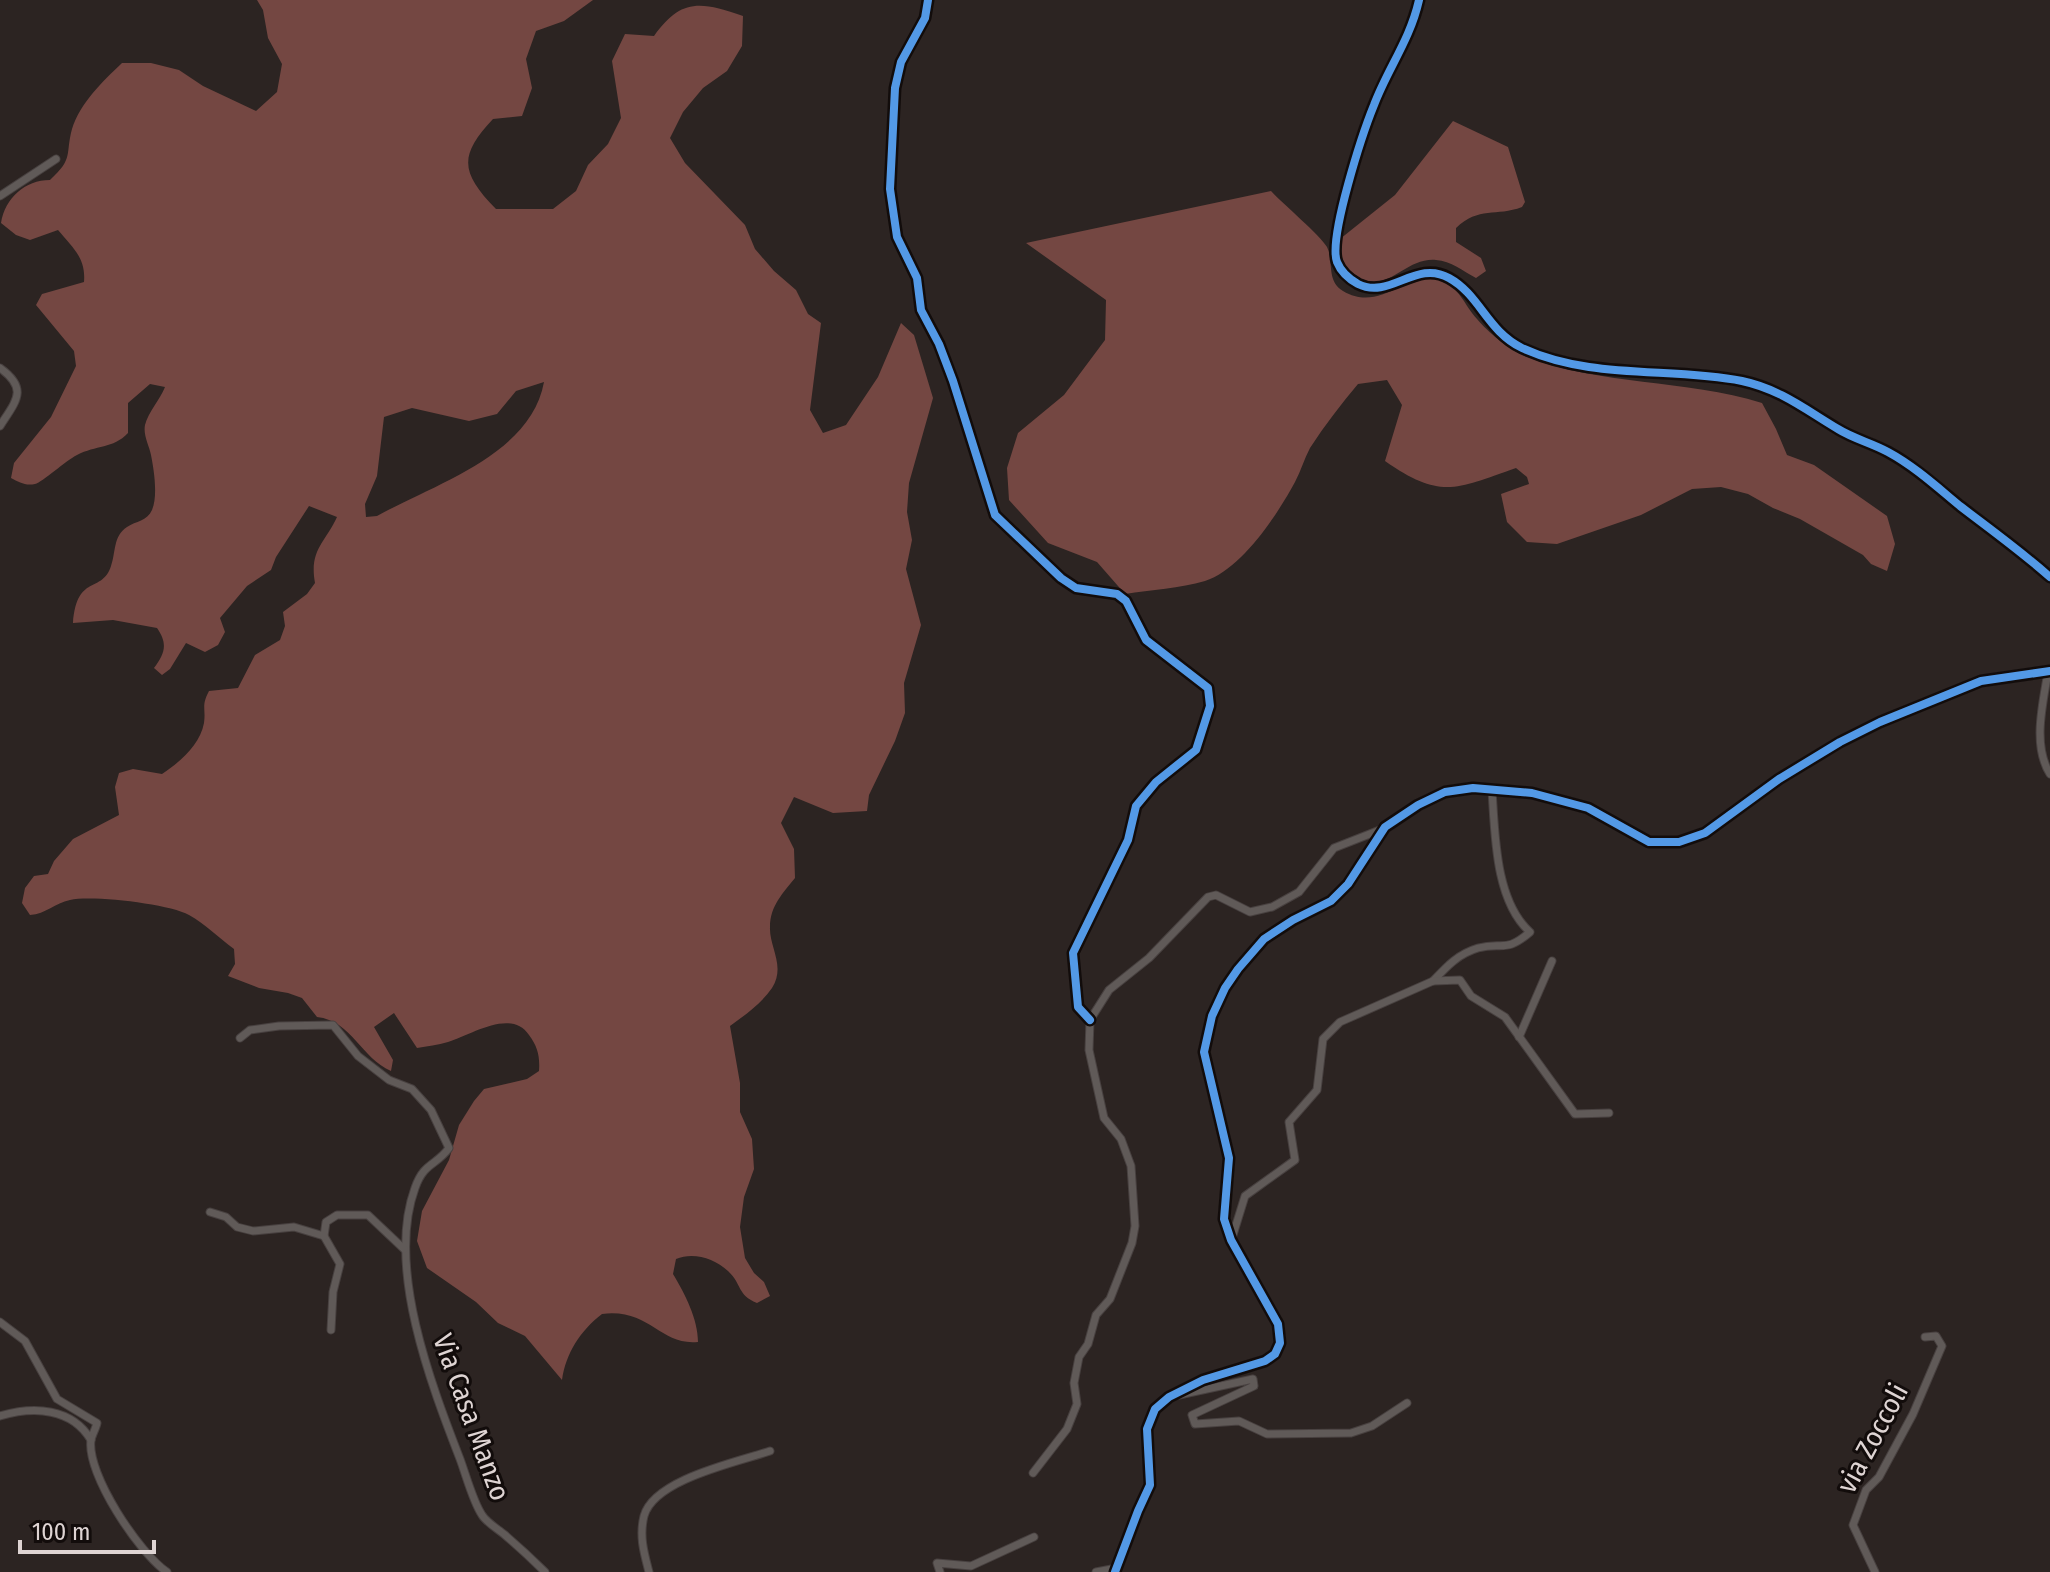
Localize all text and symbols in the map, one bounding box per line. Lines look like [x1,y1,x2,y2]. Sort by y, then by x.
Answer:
street label: Via Casa Manzo [426,1329,517,1505]
street label: via Zoccoli [1830,1378,1915,1499]
scale bar [20,1504,154,1554]
text: 100 m [32,1518,90,1546]

